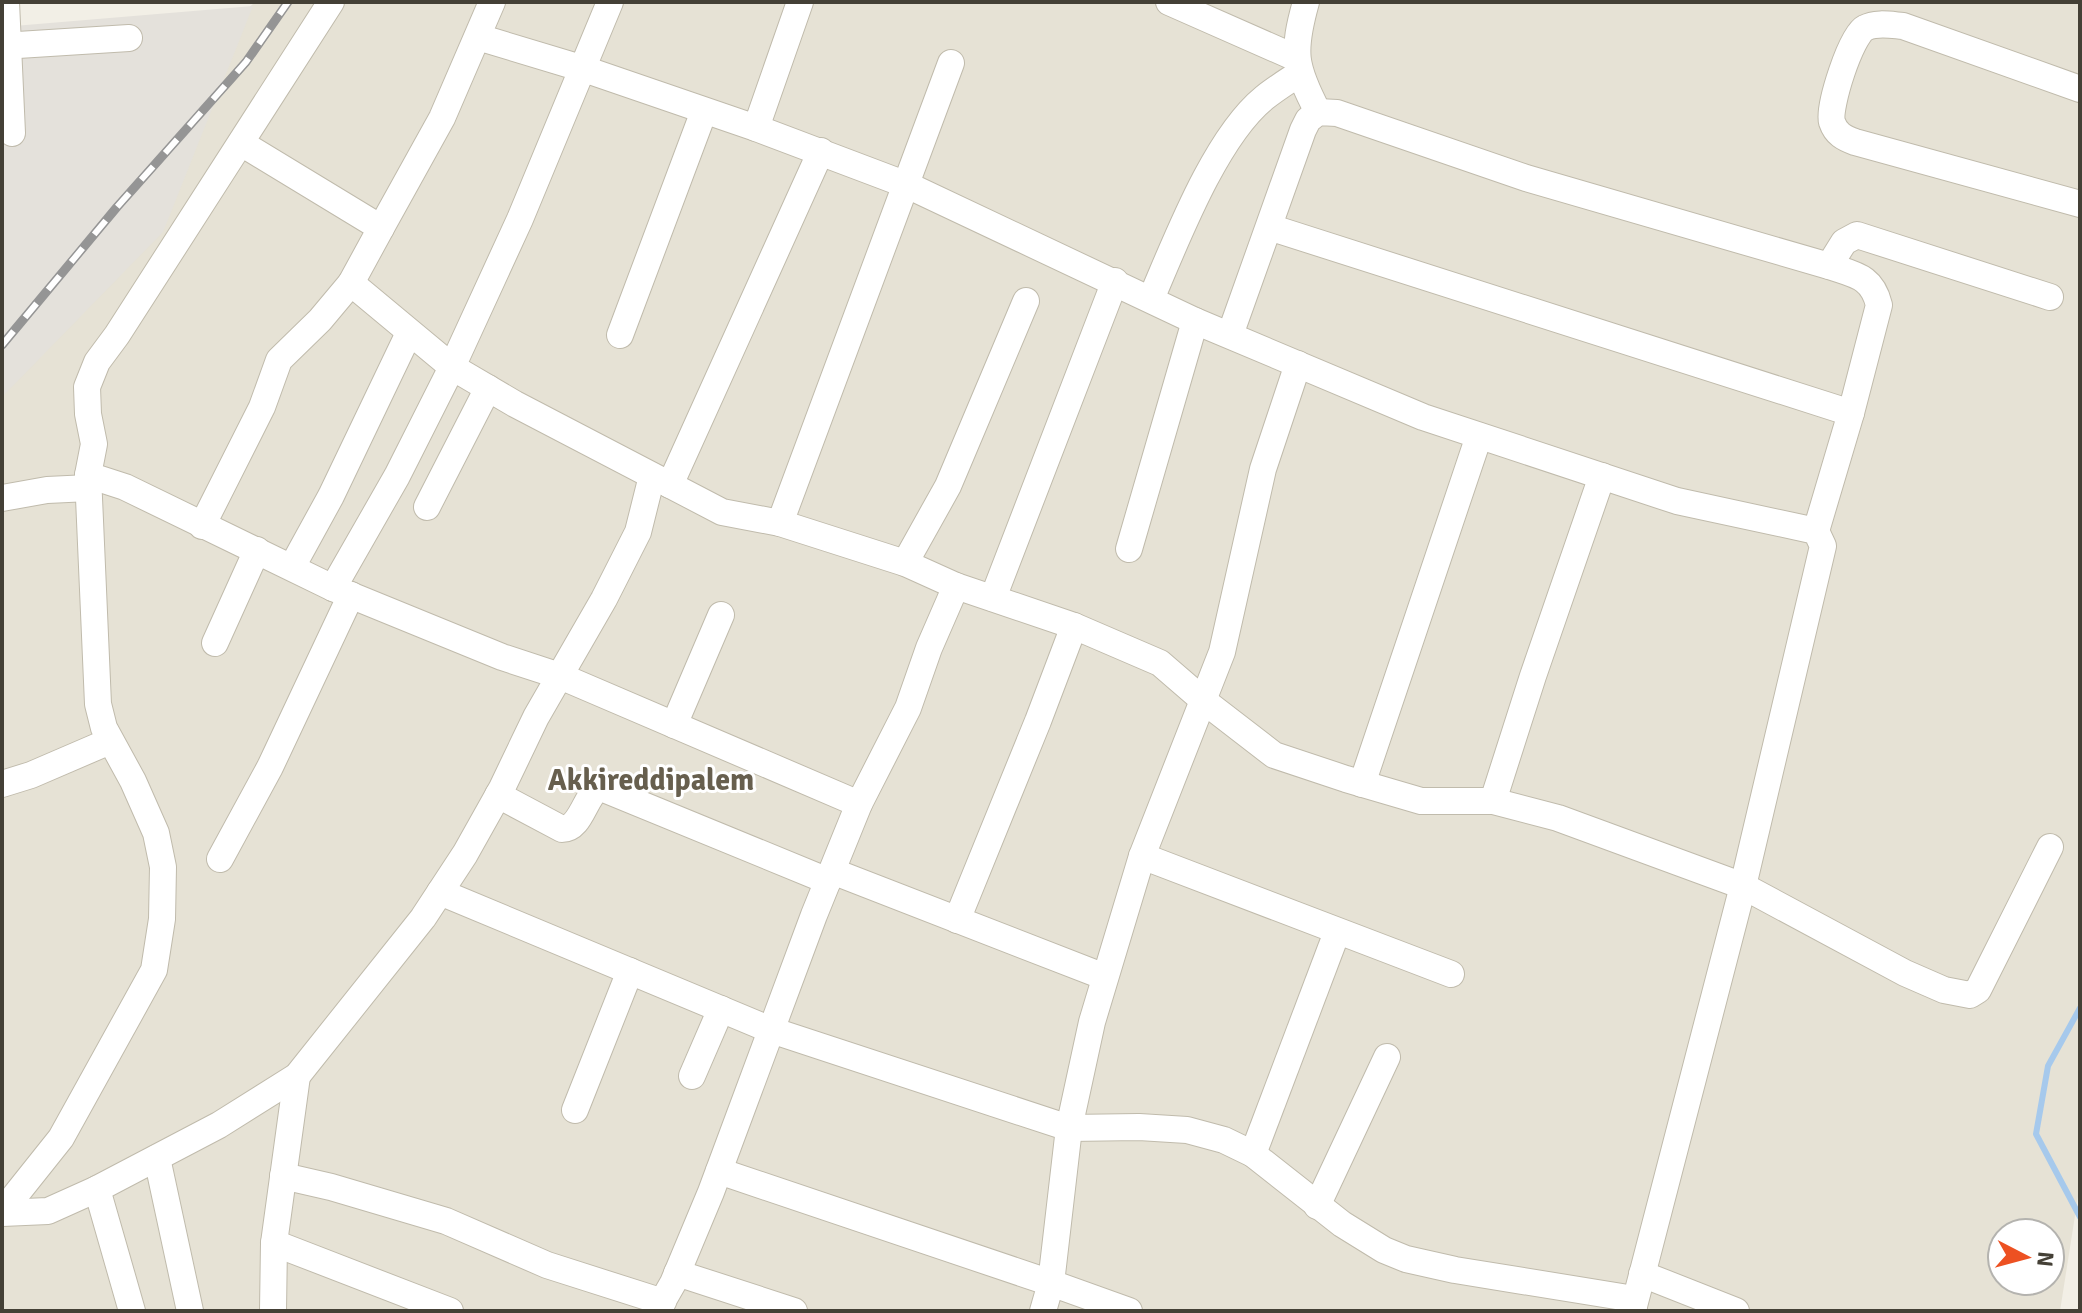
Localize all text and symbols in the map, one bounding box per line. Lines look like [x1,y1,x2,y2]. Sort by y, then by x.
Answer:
district label: Akkireddipalem [548,762,754,799]
north arrow [1986,1217,2066,1297]
text: N [2031,1250,2060,1268]

